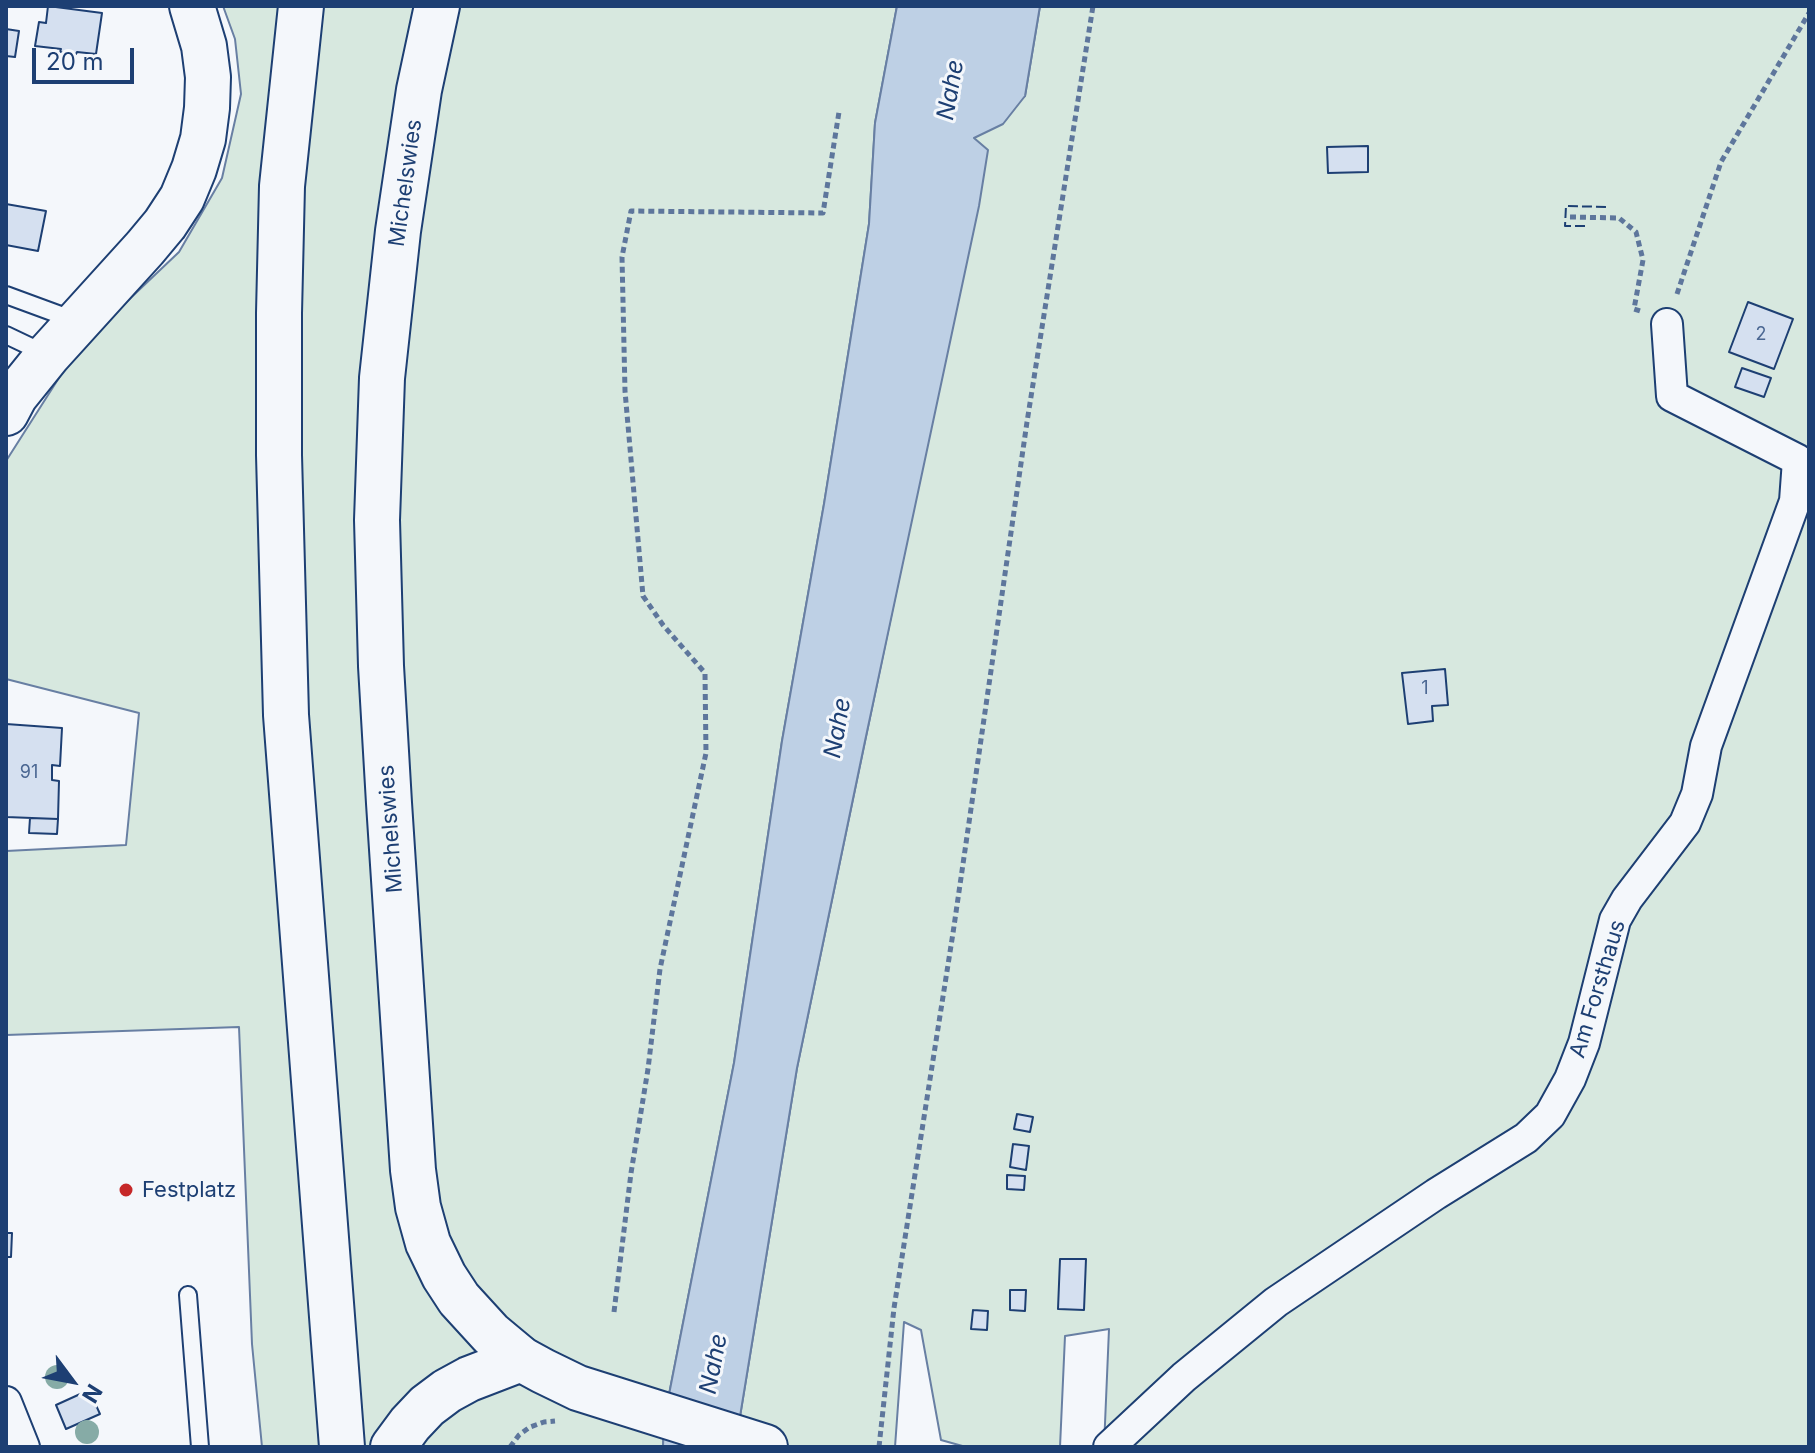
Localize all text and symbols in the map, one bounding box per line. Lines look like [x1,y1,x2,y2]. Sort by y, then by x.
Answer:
scale bar [36,32,138,82]
text: 20 m [46,47,104,76]
water label: Nahe [932,58,970,122]
street label: Michelswies [384,118,428,248]
house number: 2 [1756,324,1766,346]
house number: 1 [1421,678,1429,700]
water label: Nahe [819,696,857,760]
house number: 91 [20,762,38,784]
street label: Michelswies [373,764,409,894]
street label: Am Forsthaus [1564,917,1632,1061]
place label: Festplatz [142,1177,236,1203]
marker: Festplatz [117,1181,135,1199]
water label: Nahe [694,1331,734,1397]
north arrow [32,1341,112,1421]
text: N [77,1380,108,1408]

